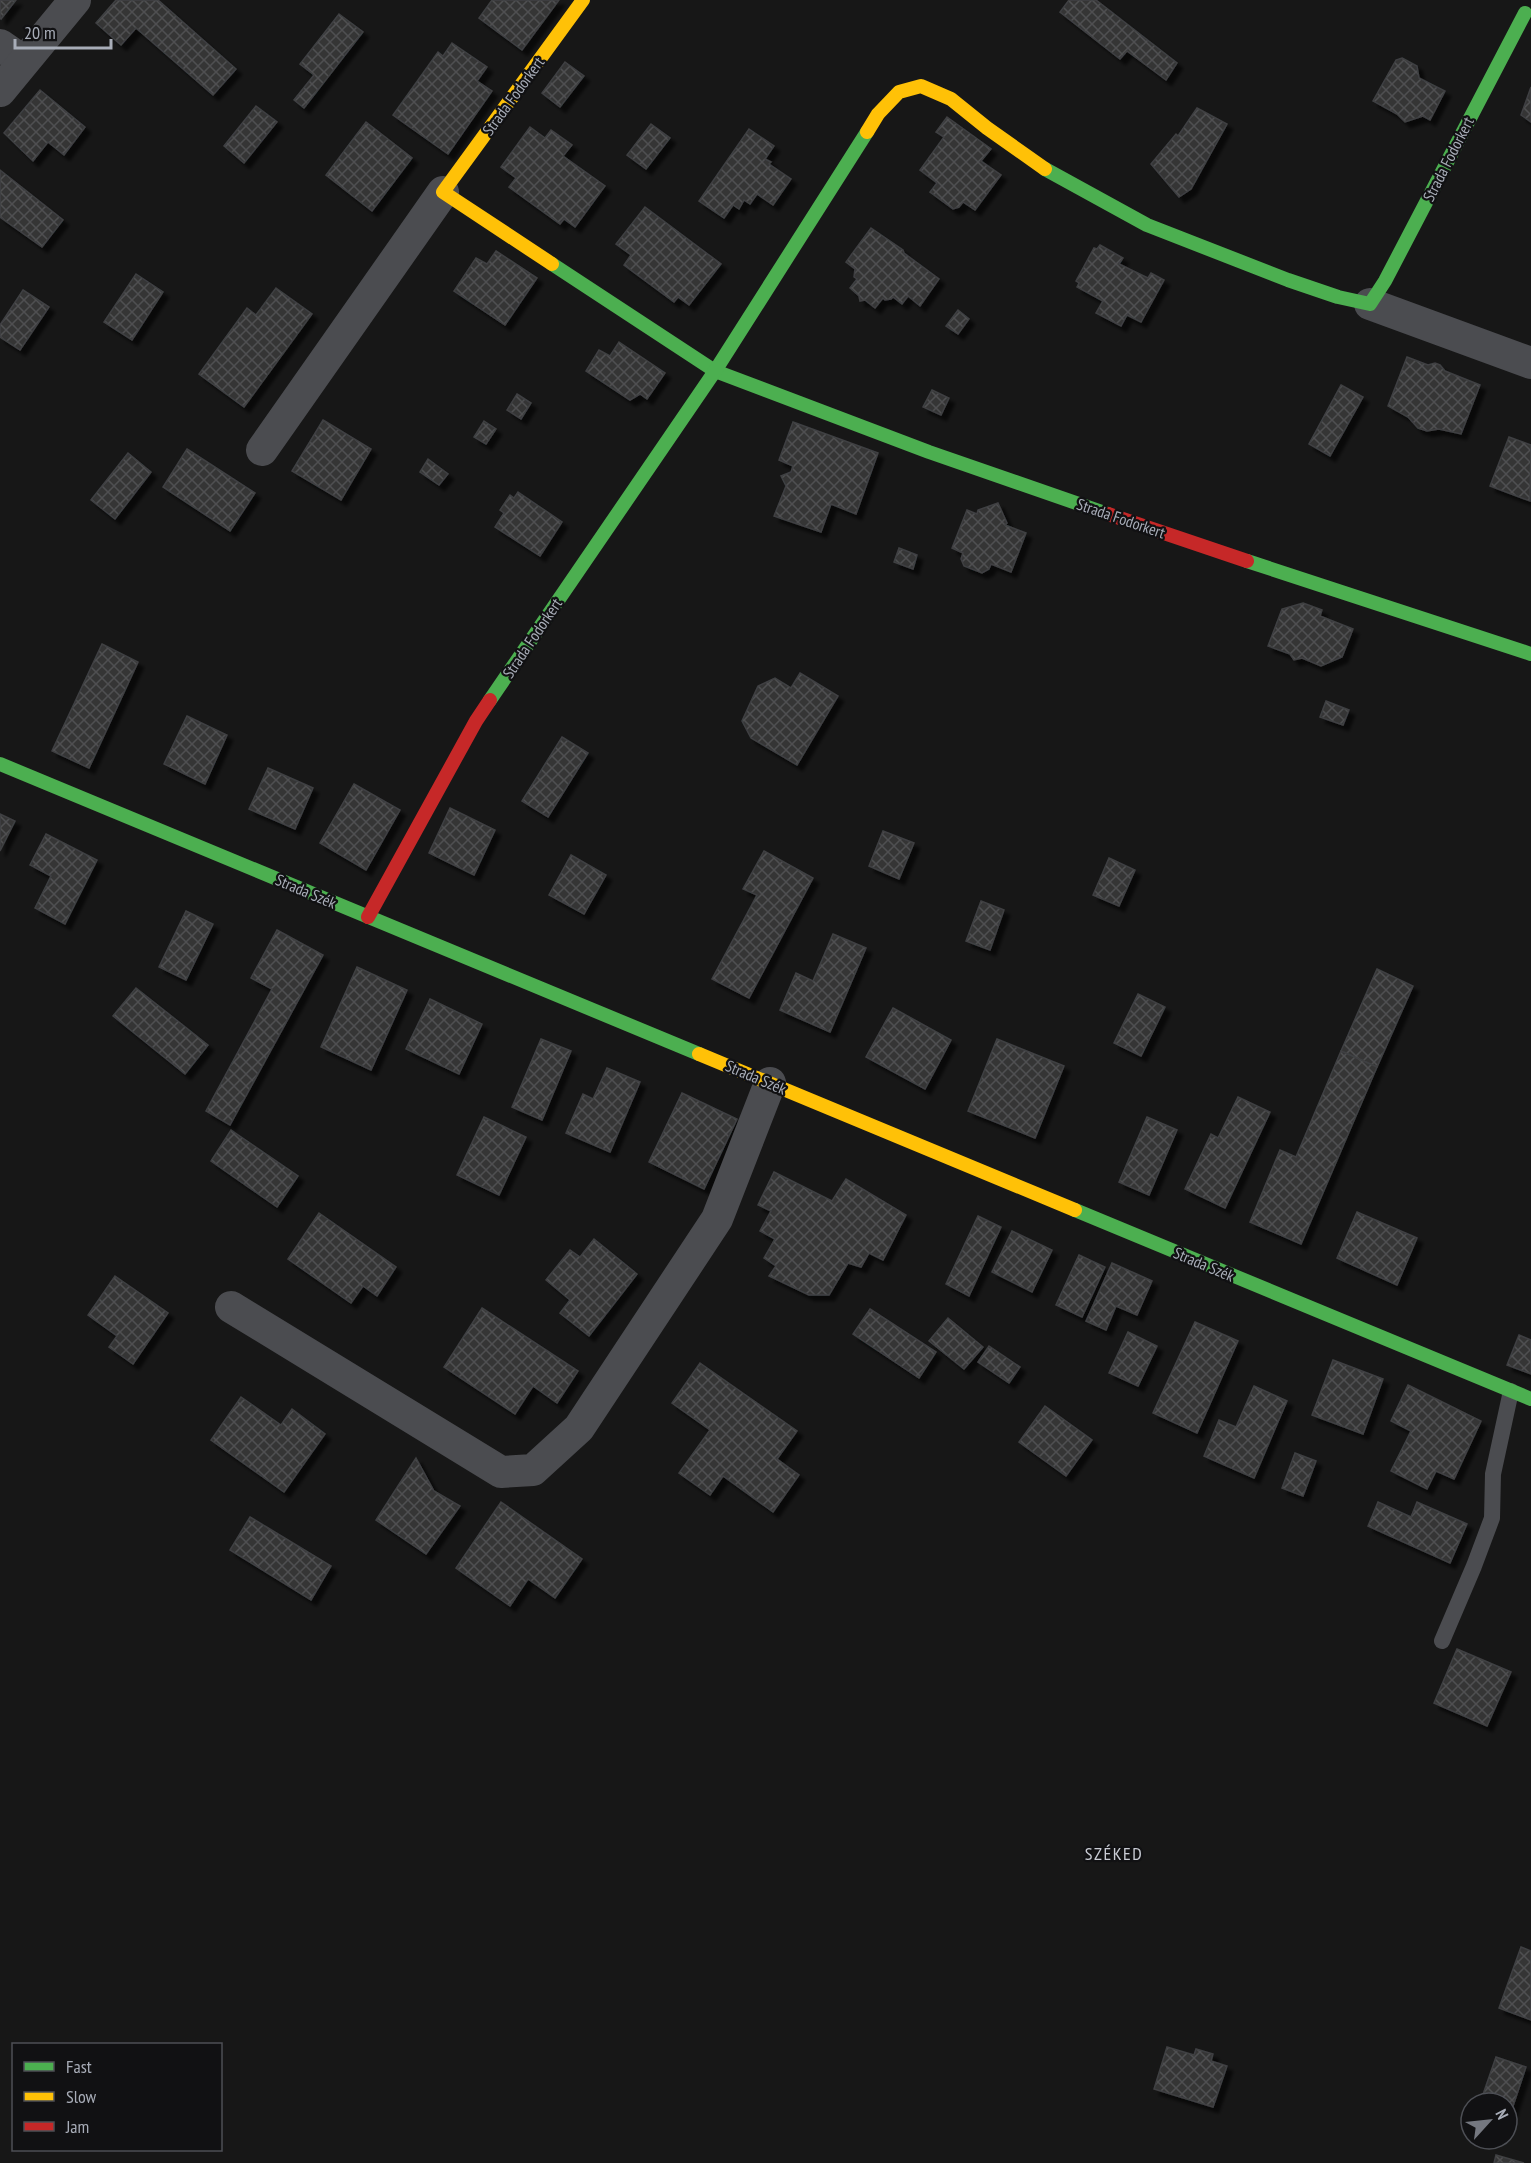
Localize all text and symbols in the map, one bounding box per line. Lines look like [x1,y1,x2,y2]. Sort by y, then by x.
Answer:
scale bar [15,12,111,50]
text: 20 m [24,21,56,44]
street label: Strada Fodorkert [478,52,549,139]
street label: Strada Fodorkert [1418,113,1478,205]
street label: Strada Fodorkert [1074,494,1168,543]
street label: Strada Fodorkert [498,594,566,682]
street label: Strada Szék [273,869,340,913]
street label: Strada Szék [723,1055,790,1099]
street label: Strada Szék [1171,1242,1238,1286]
district label: SZÉKED [1085,1842,1143,1865]
legend [12,2043,222,2151]
text: Fast [66,2055,92,2078]
text: Slow [66,2085,97,2108]
north arrow [1459,2091,1519,2151]
text: N [1491,2106,1513,2123]
text: Jam [65,2115,89,2138]

